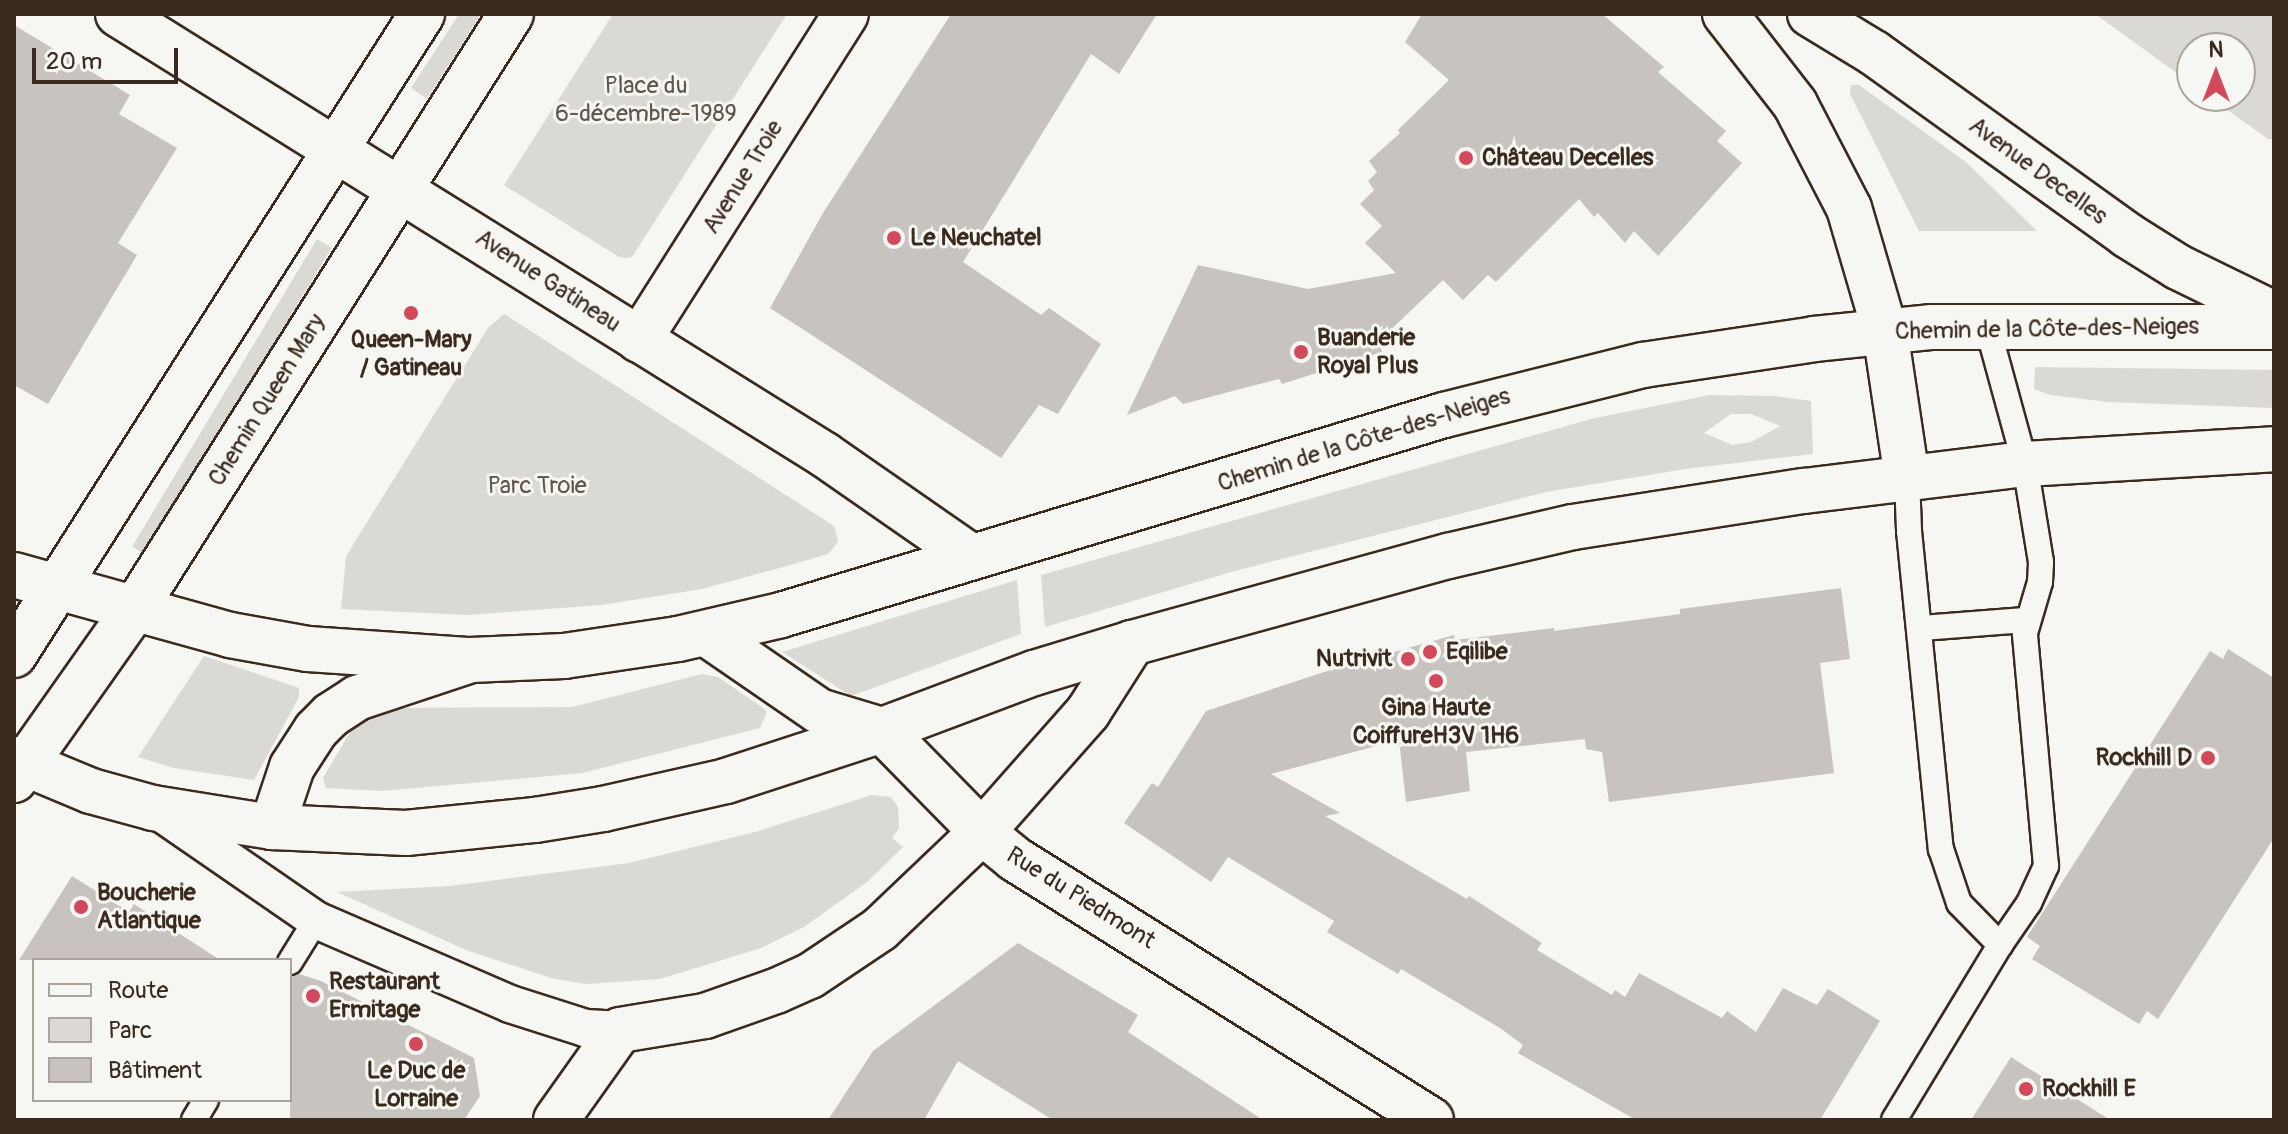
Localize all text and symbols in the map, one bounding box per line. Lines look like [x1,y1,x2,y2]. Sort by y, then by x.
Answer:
scale bar [36,32,182,82]
north arrow [2176,32,2256,112]
text: N [2209,36,2223,64]
text: 20 m [46,47,102,76]
park label: Place du 6-décembre-1989 [555,72,737,128]
street label: Avenue Decelles [1963,111,2113,231]
street label: Avenue Troie [697,115,789,239]
place label: Château Decelles [1482,144,1654,172]
marker: Château Decelles [1457,149,1475,167]
street label: Avenue Gatineau [470,223,626,339]
place label: Le Neuchatel [910,224,1042,252]
marker: Le Neuchatel [885,229,903,247]
marker: Queen-Mary / Gatineau [402,304,420,322]
street label: Chemin Queen Mary [202,309,332,491]
street label: Chemin de la Côte-des-Neiges [1895,312,2199,346]
place label: Buanderie Royal Plus [1317,324,1418,380]
place label: Queen-Mary / Gatineau [351,326,471,382]
marker: Buanderie Royal Plus [1292,343,1310,361]
street label: Chemin de la Côte-des-Neiges [1214,382,1514,498]
park label: Parc Troie [487,472,587,500]
place label: Eqilibe [1446,638,1508,666]
marker: Eqilibe [1421,643,1439,661]
place label: Nutrivit [1316,645,1392,673]
marker: Nutrivit [1399,650,1417,668]
marker: Gina Haute CoiffureH3V 1H6 [1427,672,1445,690]
place label: Gina Haute CoiffureH3V 1H6 [1353,694,1519,750]
place label: Rockhill D [2096,744,2192,772]
marker: Rockhill D [2199,749,2217,767]
street label: Rue du Piedmont [1001,841,1161,955]
place label: Boucherie Atlantique [97,879,201,935]
marker: Boucherie Atlantique [72,898,90,916]
legend [32,958,292,1102]
place label: Restaurant Ermitage [329,968,440,1024]
text: Route [108,976,168,1005]
marker: Restaurant Ermitage [304,987,322,1005]
text: Parc [108,1016,152,1045]
marker: Le Duc de Lorraine [407,1035,425,1053]
text: Bâtiment [108,1056,202,1085]
place label: Le Duc de Lorraine [367,1057,465,1113]
place label: Rockhill E [2042,1075,2136,1103]
marker: Rockhill E [2017,1080,2035,1098]

